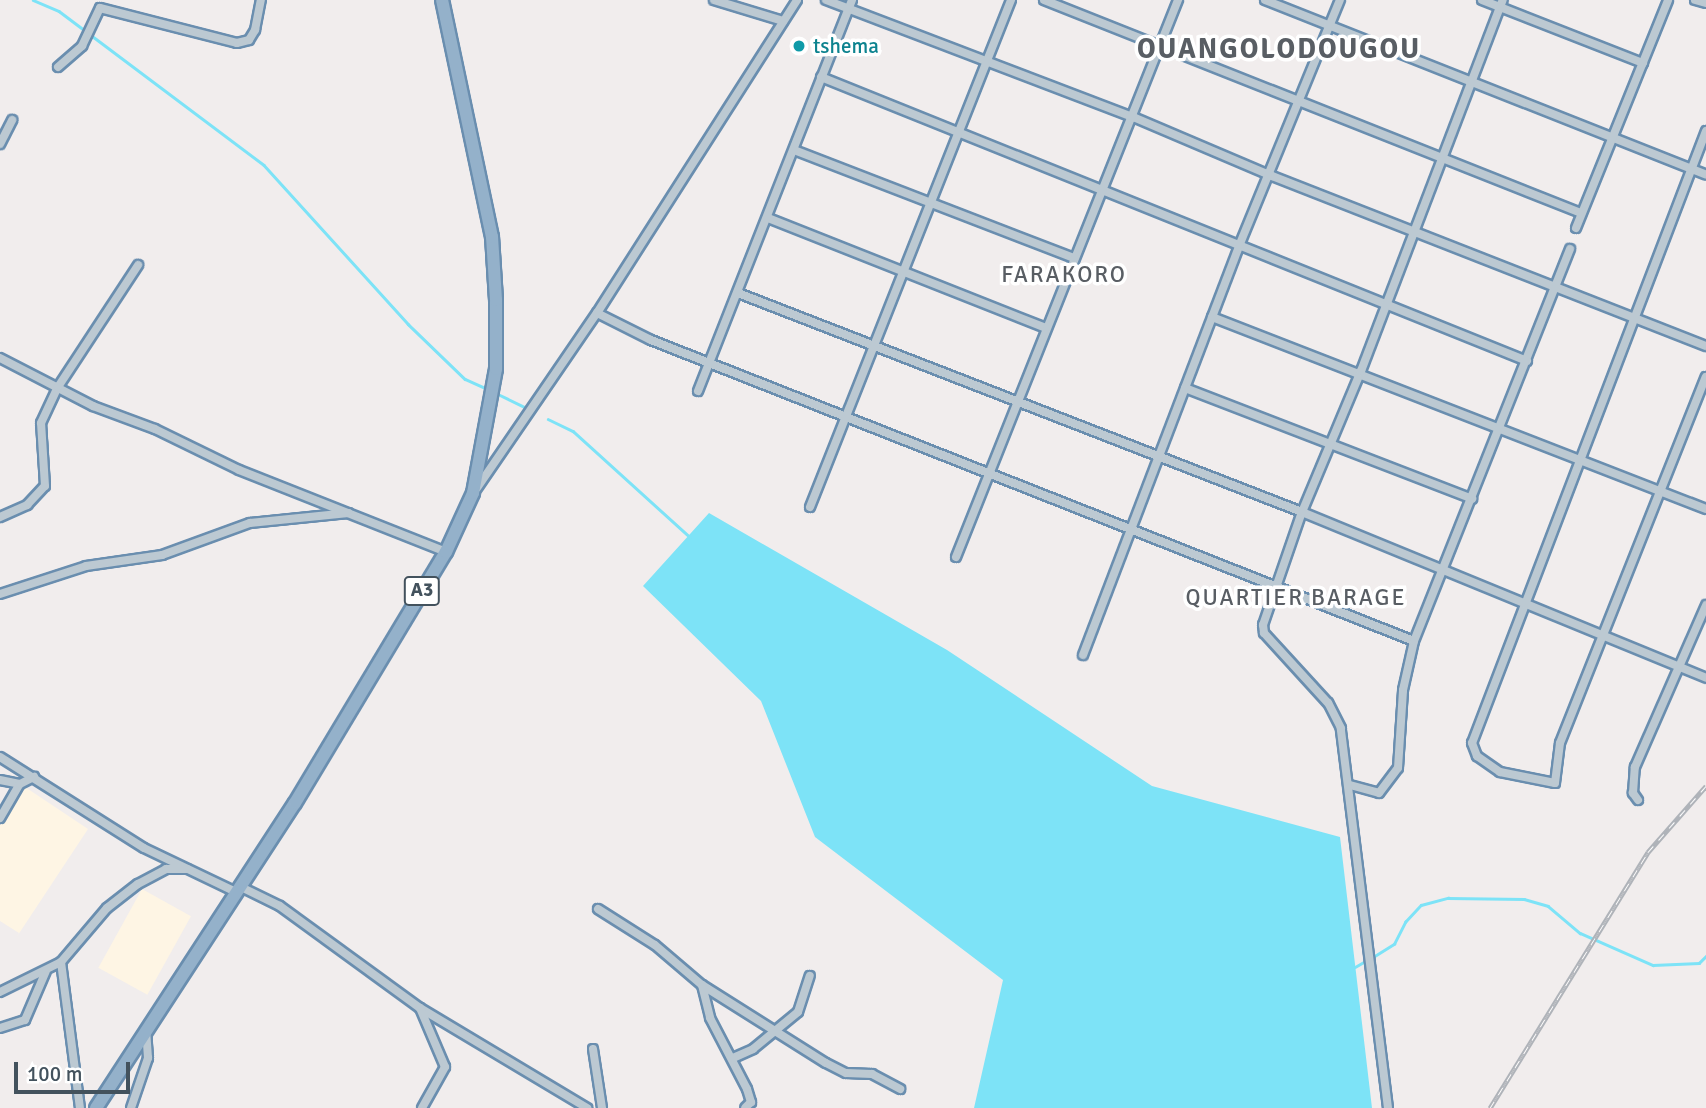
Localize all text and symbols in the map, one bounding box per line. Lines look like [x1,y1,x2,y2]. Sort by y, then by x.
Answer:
district label: OUANGOLODOUGOU [1139,32,1419,66]
place label: tshema [813,33,879,59]
marker: tshema [791,38,807,54]
district label: FARAKORO [1002,261,1126,289]
road number: A3 [403,576,441,606]
district label: QUARTIER BARAGE [1187,584,1405,612]
scale bar [18,1048,133,1092]
text: 100 m [27,1061,82,1087]

